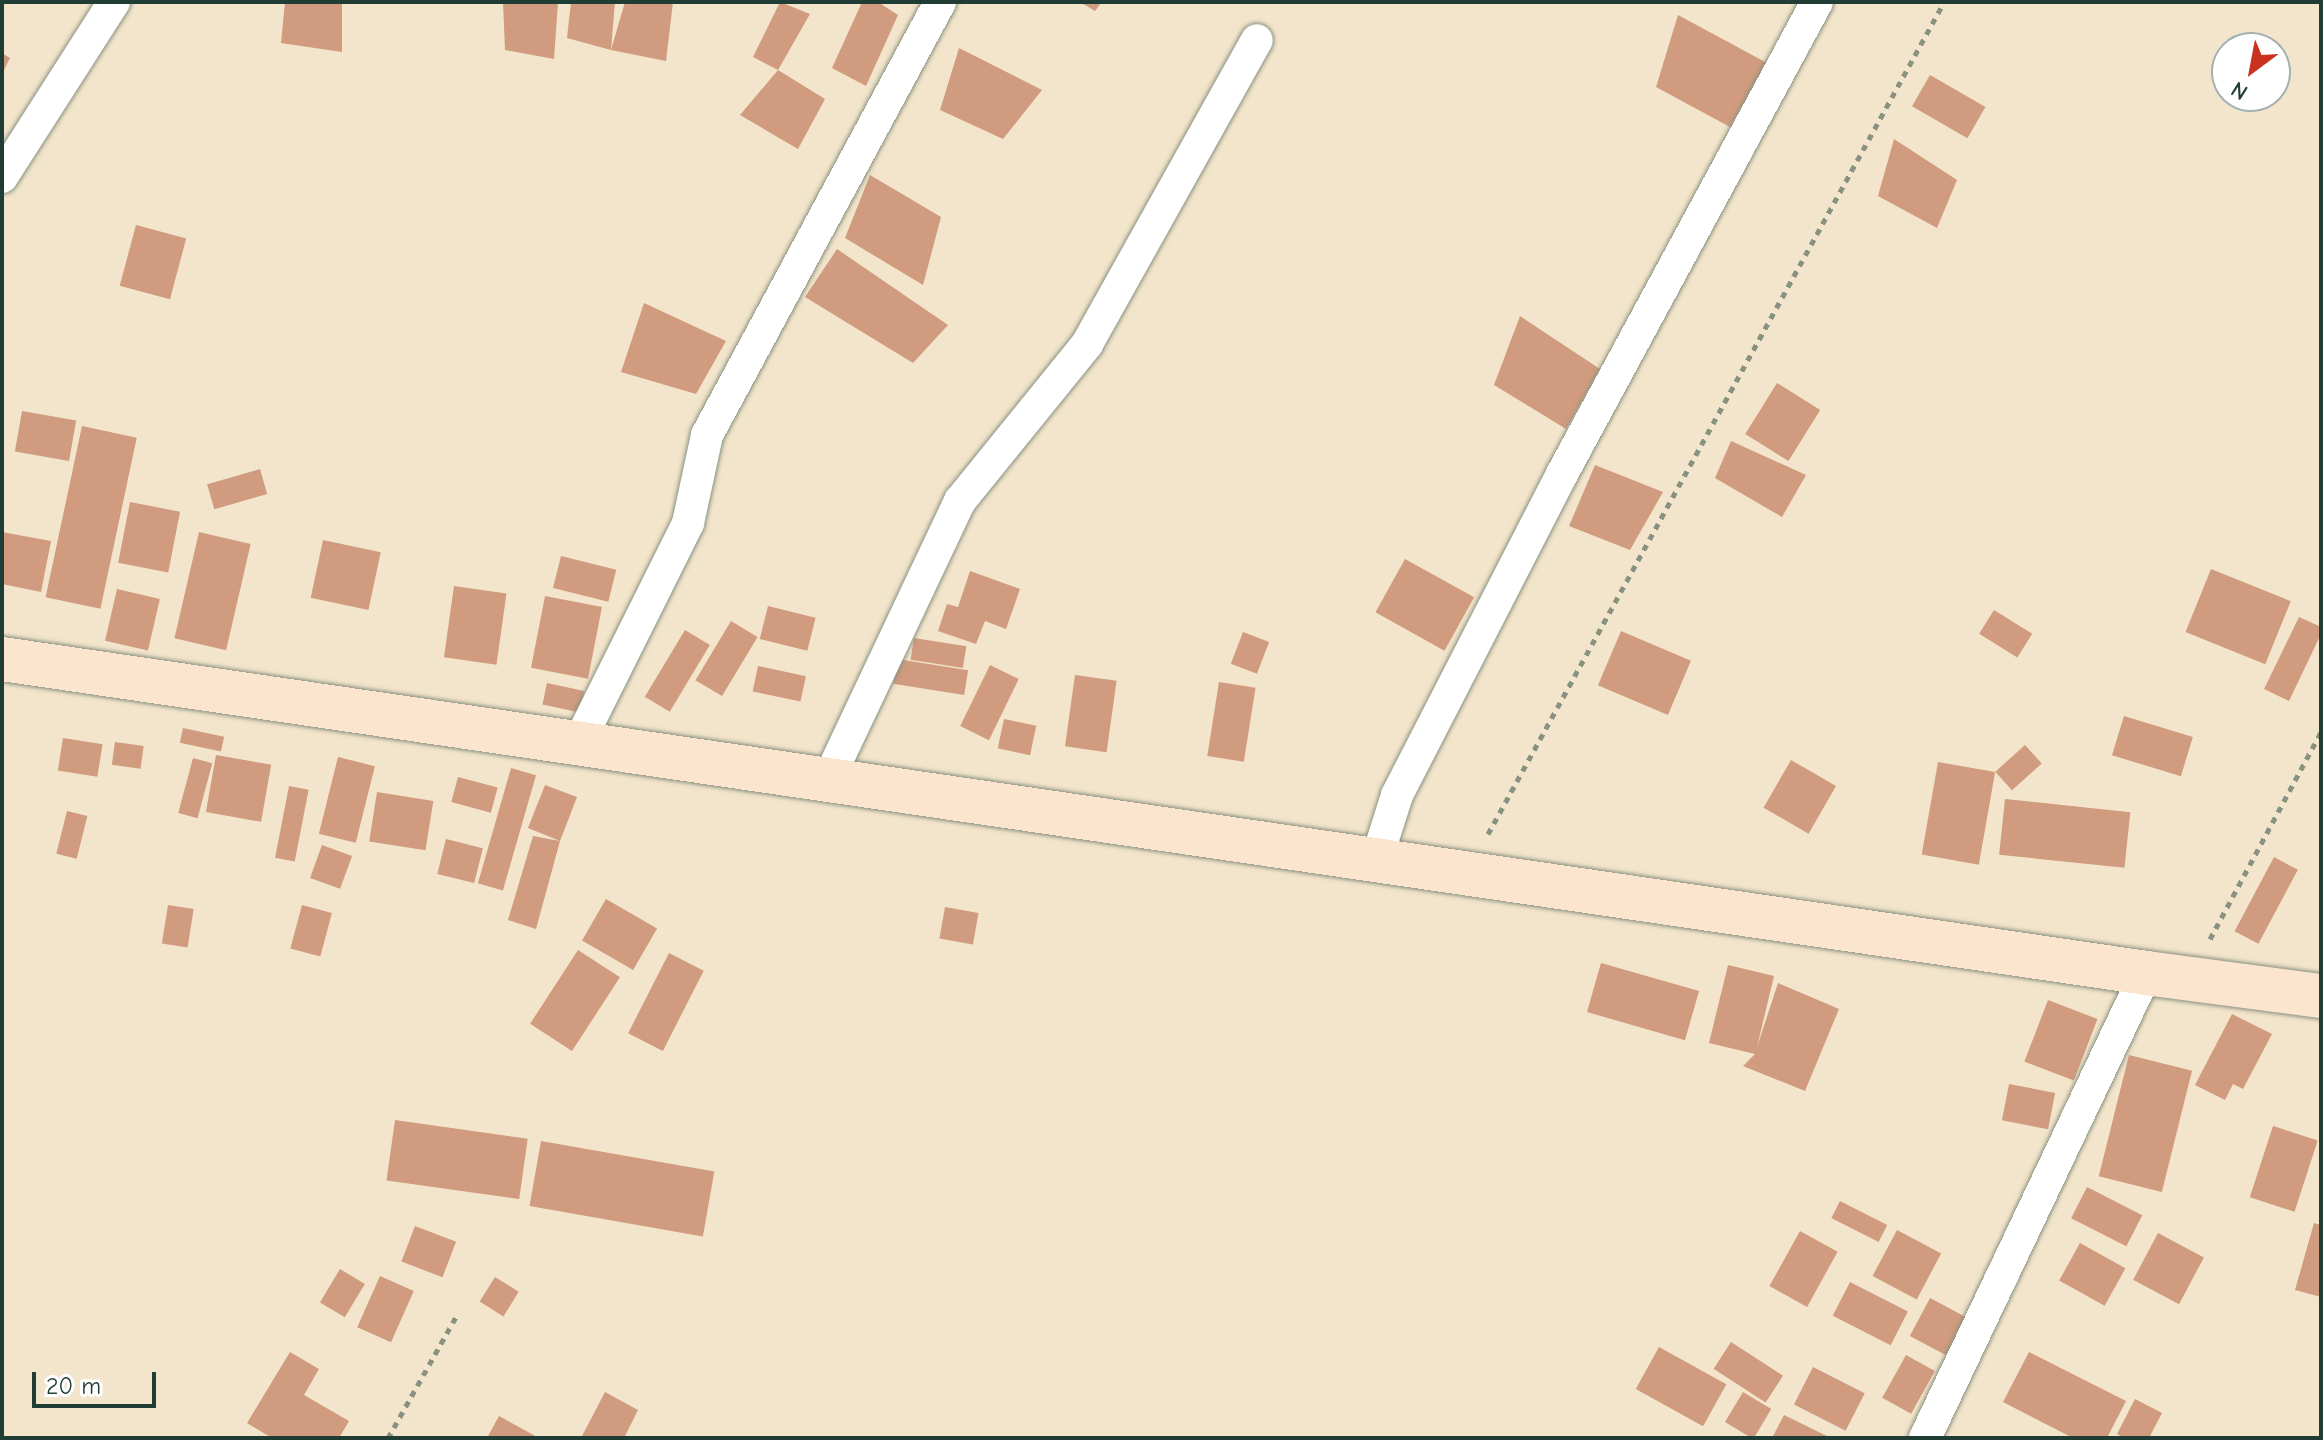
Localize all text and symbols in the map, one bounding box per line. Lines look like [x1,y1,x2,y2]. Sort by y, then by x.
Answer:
north arrow [2211,32,2291,112]
text: N [2226,76,2252,105]
scale bar [36,1356,160,1406]
text: 20 m [46,1372,101,1400]

